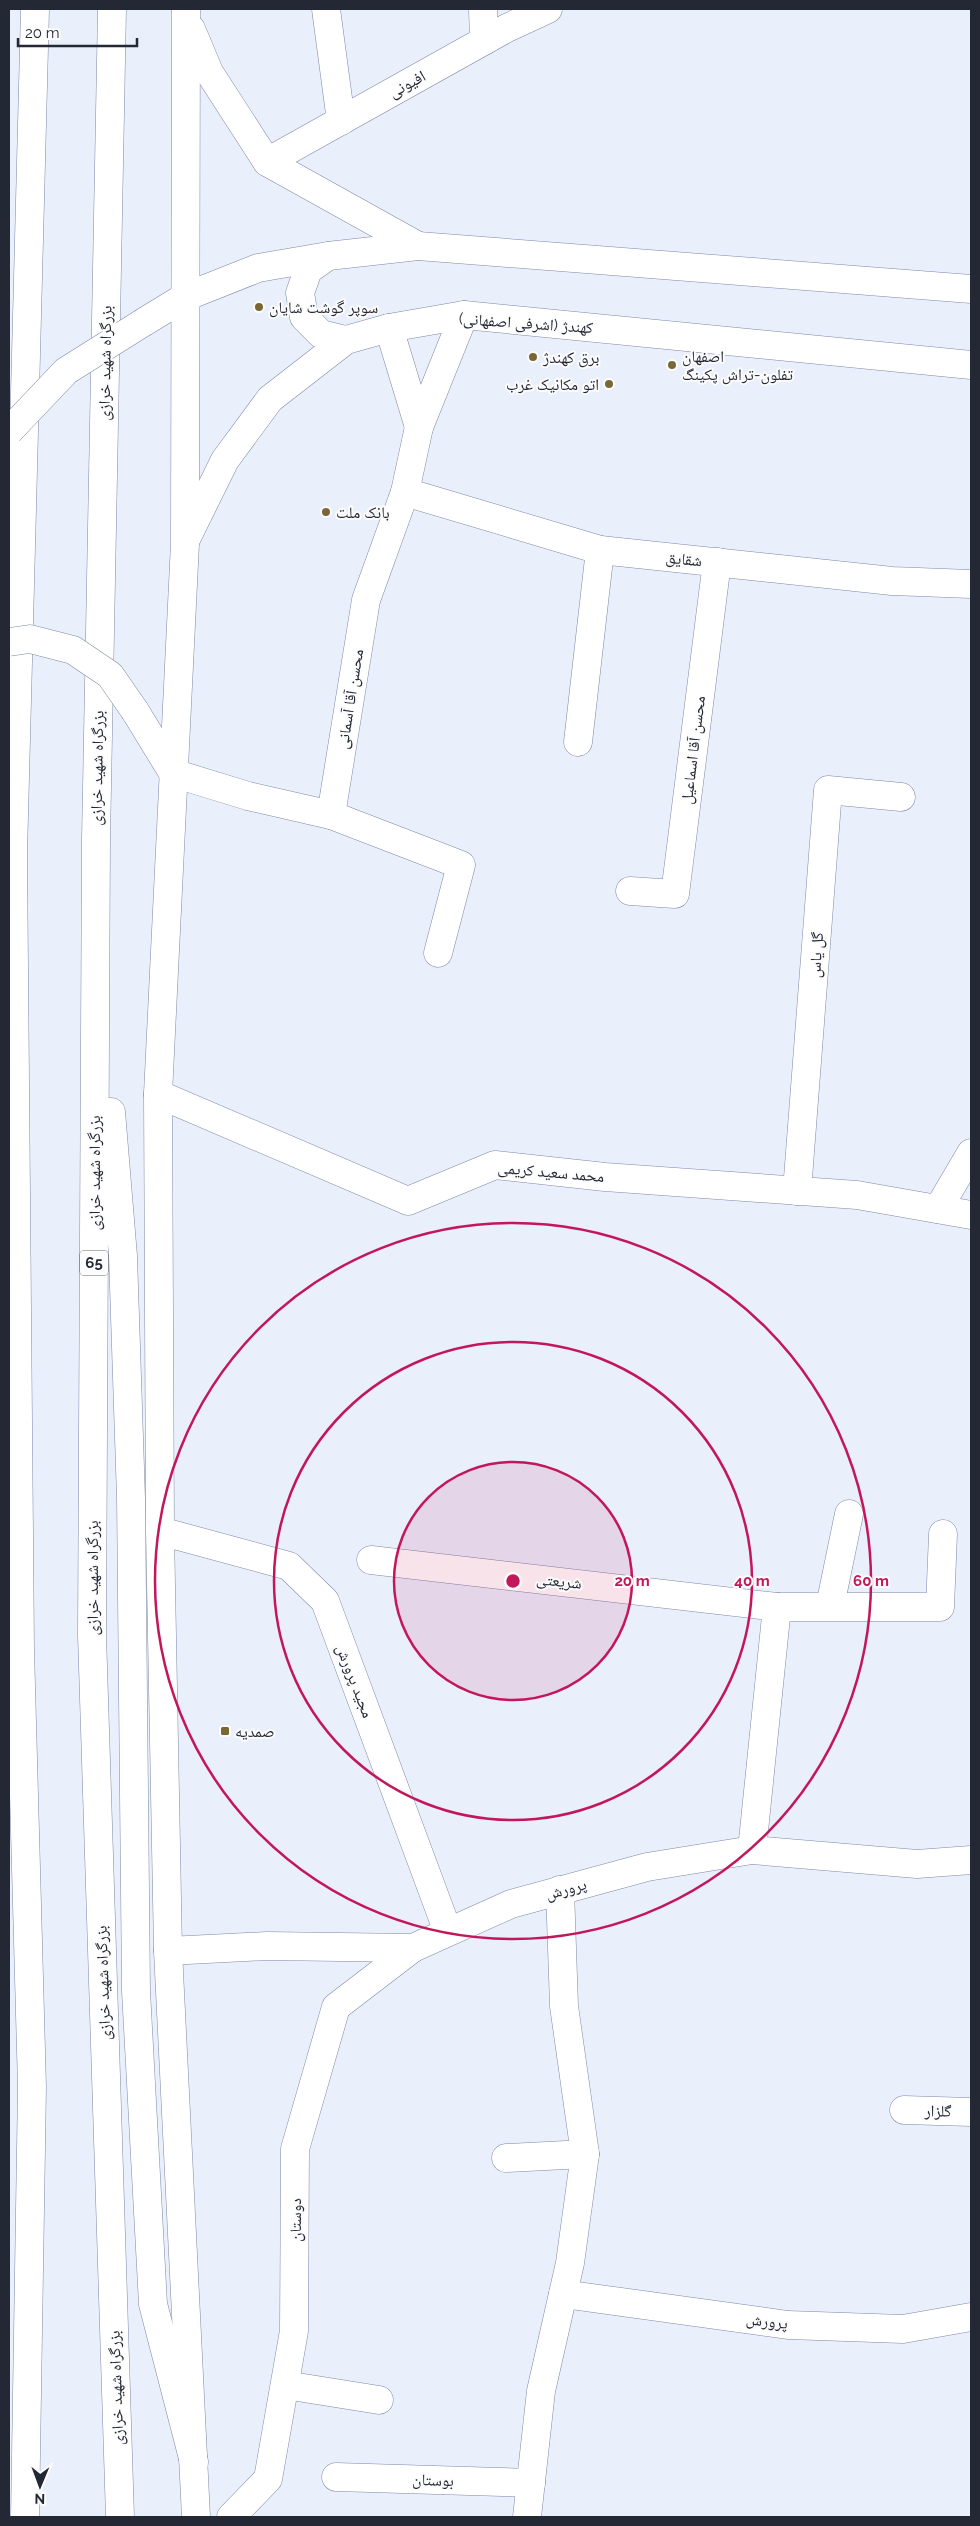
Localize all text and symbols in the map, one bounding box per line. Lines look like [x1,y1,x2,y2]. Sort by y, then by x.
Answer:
scale bar [18,15,136,47]
text: 20 m [25,24,60,42]
street label: افیونی [385,66,429,103]
place label: سوپر گوشت شایان [269,298,378,318]
marker: سوپر گوشت شایان [253,301,265,313]
street label: بزرگراه شهید خرازی [94,305,117,421]
street label: کهندژ (اشرفی اصفهانی) [458,309,594,338]
place label: اصفهان تفلون-تراش پکینگ [682,347,793,385]
place label: برق کهندژ [542,348,599,368]
marker: برق کهندژ [527,351,539,363]
marker: اصفهان تفلون-تراش پکینگ [666,359,678,371]
place label: اتو مکانیک غرب [506,375,599,394]
marker: اتو مکانیک غرب [603,378,615,390]
place label: بانک ملت [336,503,390,522]
marker: بانک ملت [320,506,332,518]
street label: شقایق [665,548,703,571]
street label: محسن آقا آسمانی [333,648,368,751]
street label: محسن آقا اسماعیل [677,695,710,805]
street label: بزرگراه شهید خرازی [86,710,109,826]
street label: گل یاس [805,931,828,979]
street label: بزرگراه شهید خرازی [85,1115,105,1231]
street label: محمد سعید کریمی [497,1158,605,1187]
road number: 65 [80,1250,108,1276]
street label: بزرگراه شهید خرازی [83,1520,103,1636]
street label: شریعتی [535,1569,583,1594]
centre of rings [504,1572,522,1590]
text: 20 m [614,1572,650,1590]
text: 40 m [734,1572,770,1590]
text: 60 m [853,1572,889,1590]
street label: مجید پرورش [331,1642,378,1721]
place label: صمدیه [235,1722,275,1741]
marker: صمدیه [219,1725,231,1737]
street label: پرورش [543,1874,589,1905]
street label: بزرگراه شهید خرازی [91,1925,116,2041]
street label: گلزار [923,2101,952,2121]
street label: دوستان [286,2198,306,2242]
street label: پرورش [745,2309,789,2334]
street label: بزرگراه شهید خرازی [104,2330,129,2446]
north arrow [15,2461,65,2511]
street label: بوستان [412,2470,454,2491]
text: N [34,2491,45,2507]

